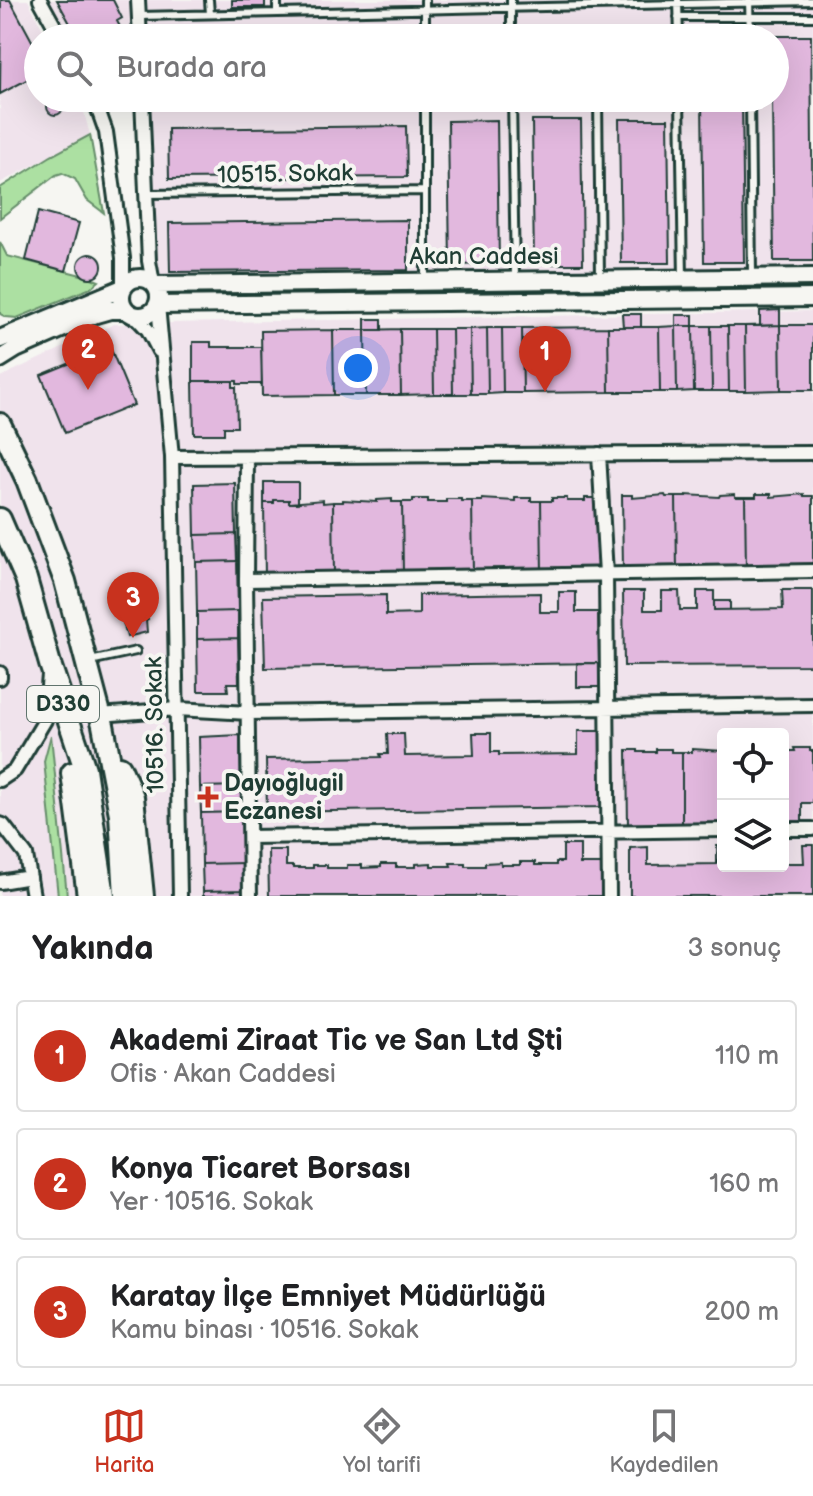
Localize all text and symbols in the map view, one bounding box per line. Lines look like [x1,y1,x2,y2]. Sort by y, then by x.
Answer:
search box [24,24,789,112]
icon: search [52,46,96,90]
text: Burada ara [116,50,267,86]
street label: 10515. Sokak [217,158,353,190]
street label: Akan Caddesi [409,242,559,271]
pin: 2 [62,324,114,390]
pin: 1 [519,326,571,392]
your location [338,348,378,388]
pin: 3 [107,572,159,638]
street label: 10516. Sokak [139,656,171,794]
road number: D330 [27,686,99,722]
map controls [717,728,789,872]
button: locate [717,728,789,800]
place label: Dayıoğlugil Eczanesi [224,769,344,826]
marker: Dayıoğlugil Eczanesi [199,788,217,806]
button: layers [717,800,789,872]
text: Yakında [32,928,154,969]
text: 3 sonuç [688,933,781,964]
text: Akademi Ziraat Tic ve San Ltd Şti [110,1023,563,1059]
text: 1 [55,1041,65,1072]
text: 110 m [715,1041,779,1072]
text: Ofis · Akan Caddesi [110,1059,336,1090]
text: Konya Ticaret Borsası [110,1151,411,1187]
text: 2 [52,1169,68,1200]
text: 160 m [709,1169,779,1200]
text: Yer · 10516. Sokak [110,1187,313,1218]
text: Karatay İlçe Emniyet Müdürlüğü [110,1279,546,1315]
text: 3 [52,1297,68,1328]
text: 200 m [705,1297,779,1328]
text: Kamu binası · 10516. Sokak [110,1315,418,1346]
tab: Harita [94,1404,154,1479]
tab: Yol tarifi [343,1404,421,1479]
tab: Kaydedilen [609,1404,719,1479]

